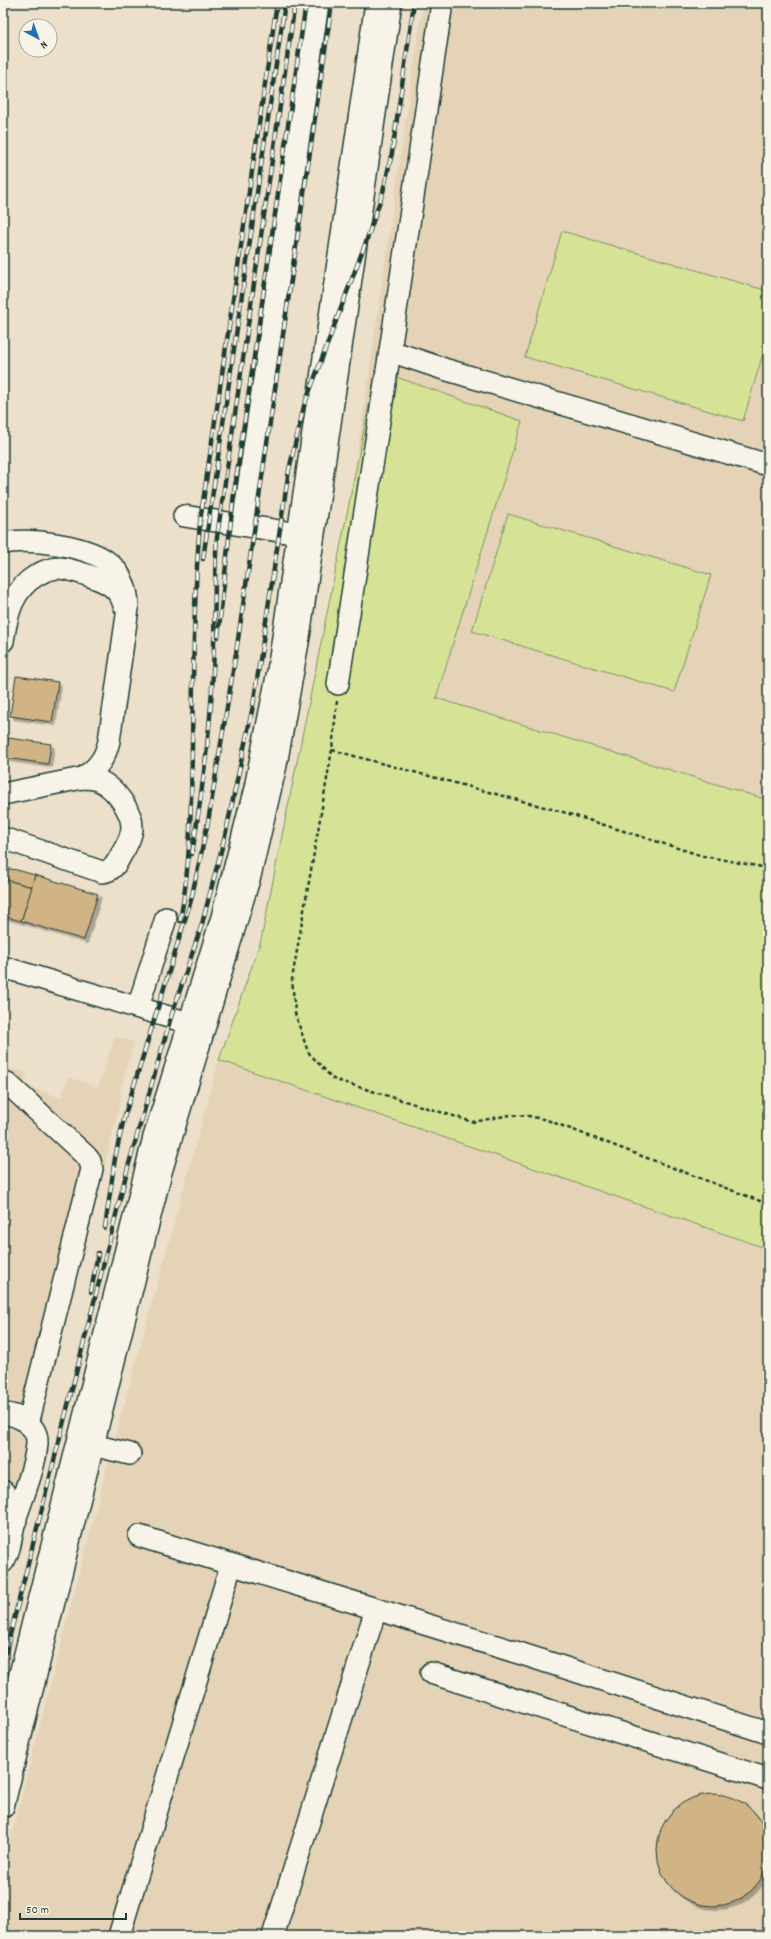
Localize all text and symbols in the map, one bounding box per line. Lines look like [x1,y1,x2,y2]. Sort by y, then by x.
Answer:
north arrow [18,18,58,58]
text: N [36,36,51,52]
scale bar [20,1895,126,1921]
text: 50 m [26,1902,49,1919]

